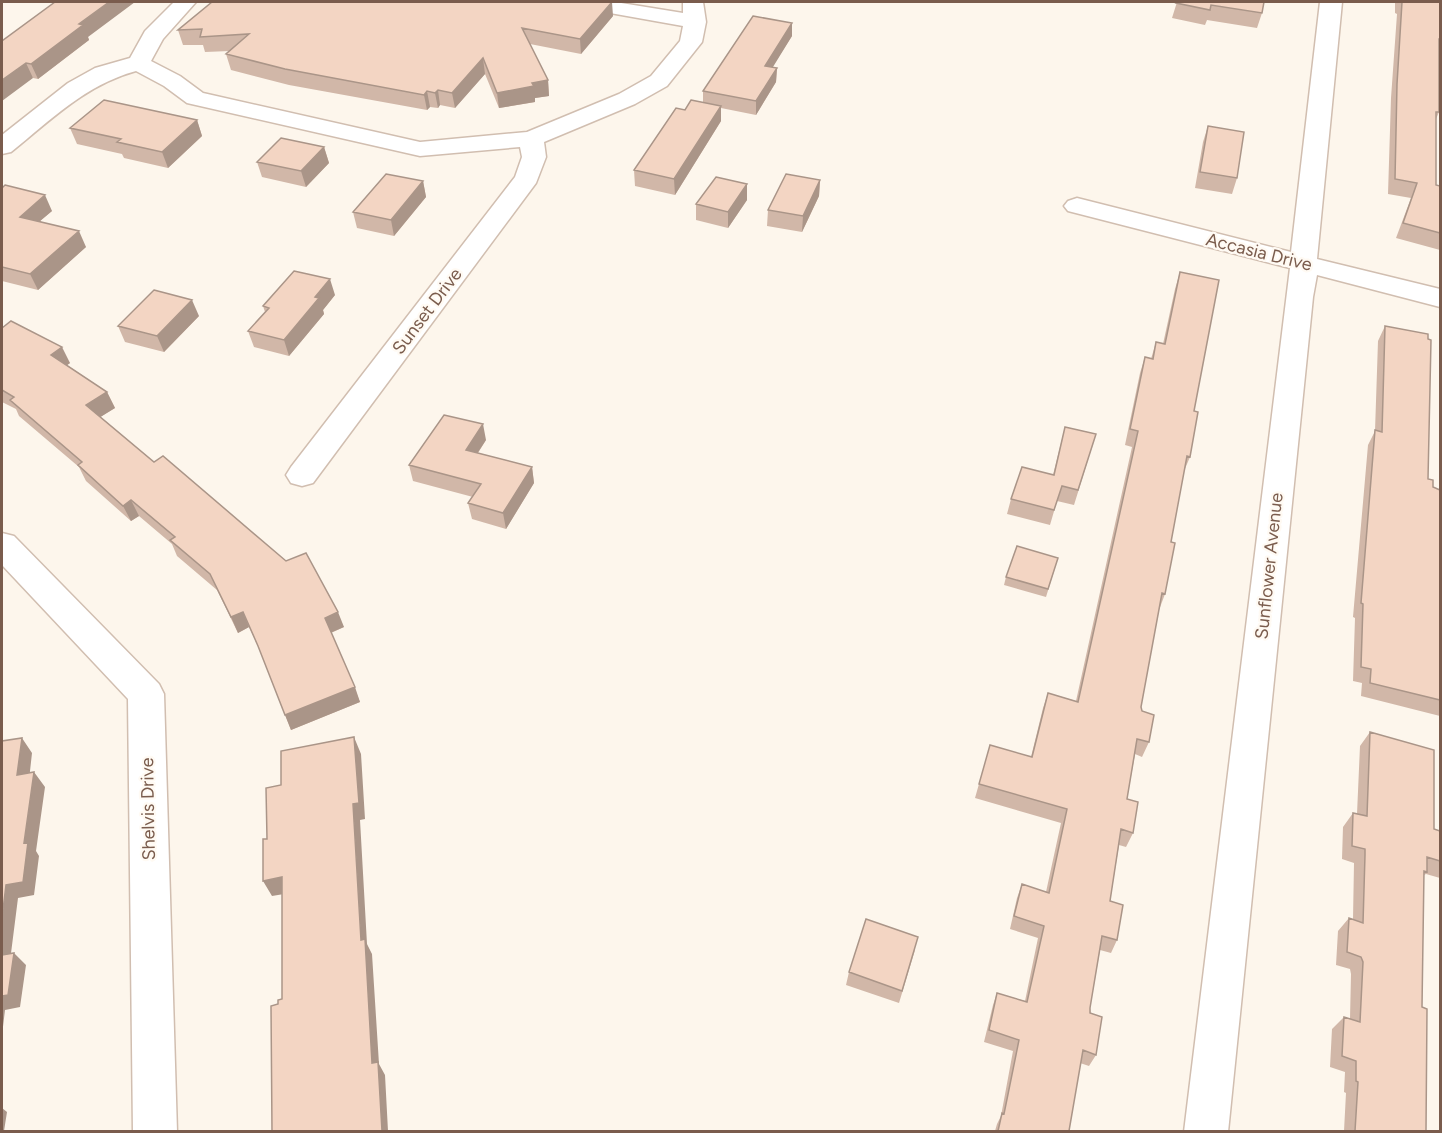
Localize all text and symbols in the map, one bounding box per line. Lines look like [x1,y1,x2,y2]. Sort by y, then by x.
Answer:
street label: Accasia Drive [1204,228,1314,276]
street label: Sunset Drive [387,263,467,358]
street label: Sunflower Avenue [1250,492,1288,640]
street label: Shelvis Drive [136,757,160,861]

